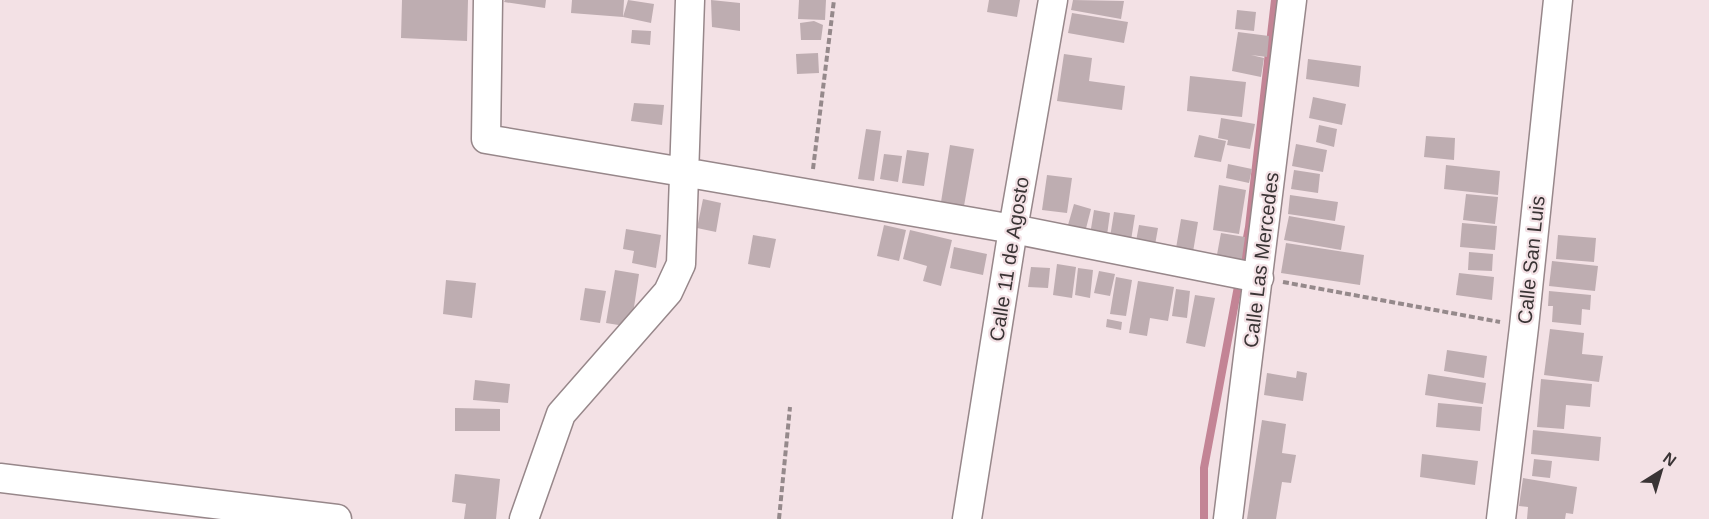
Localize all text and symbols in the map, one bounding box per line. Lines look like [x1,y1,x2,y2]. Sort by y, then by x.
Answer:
street label: Calle Las Mercedes [1239,171,1283,349]
street label: Calle 11 de Agosto [985,175,1033,343]
street label: Calle San Luis [1513,195,1549,325]
north arrow [1631,441,1691,501]
text: N [1660,449,1679,470]

